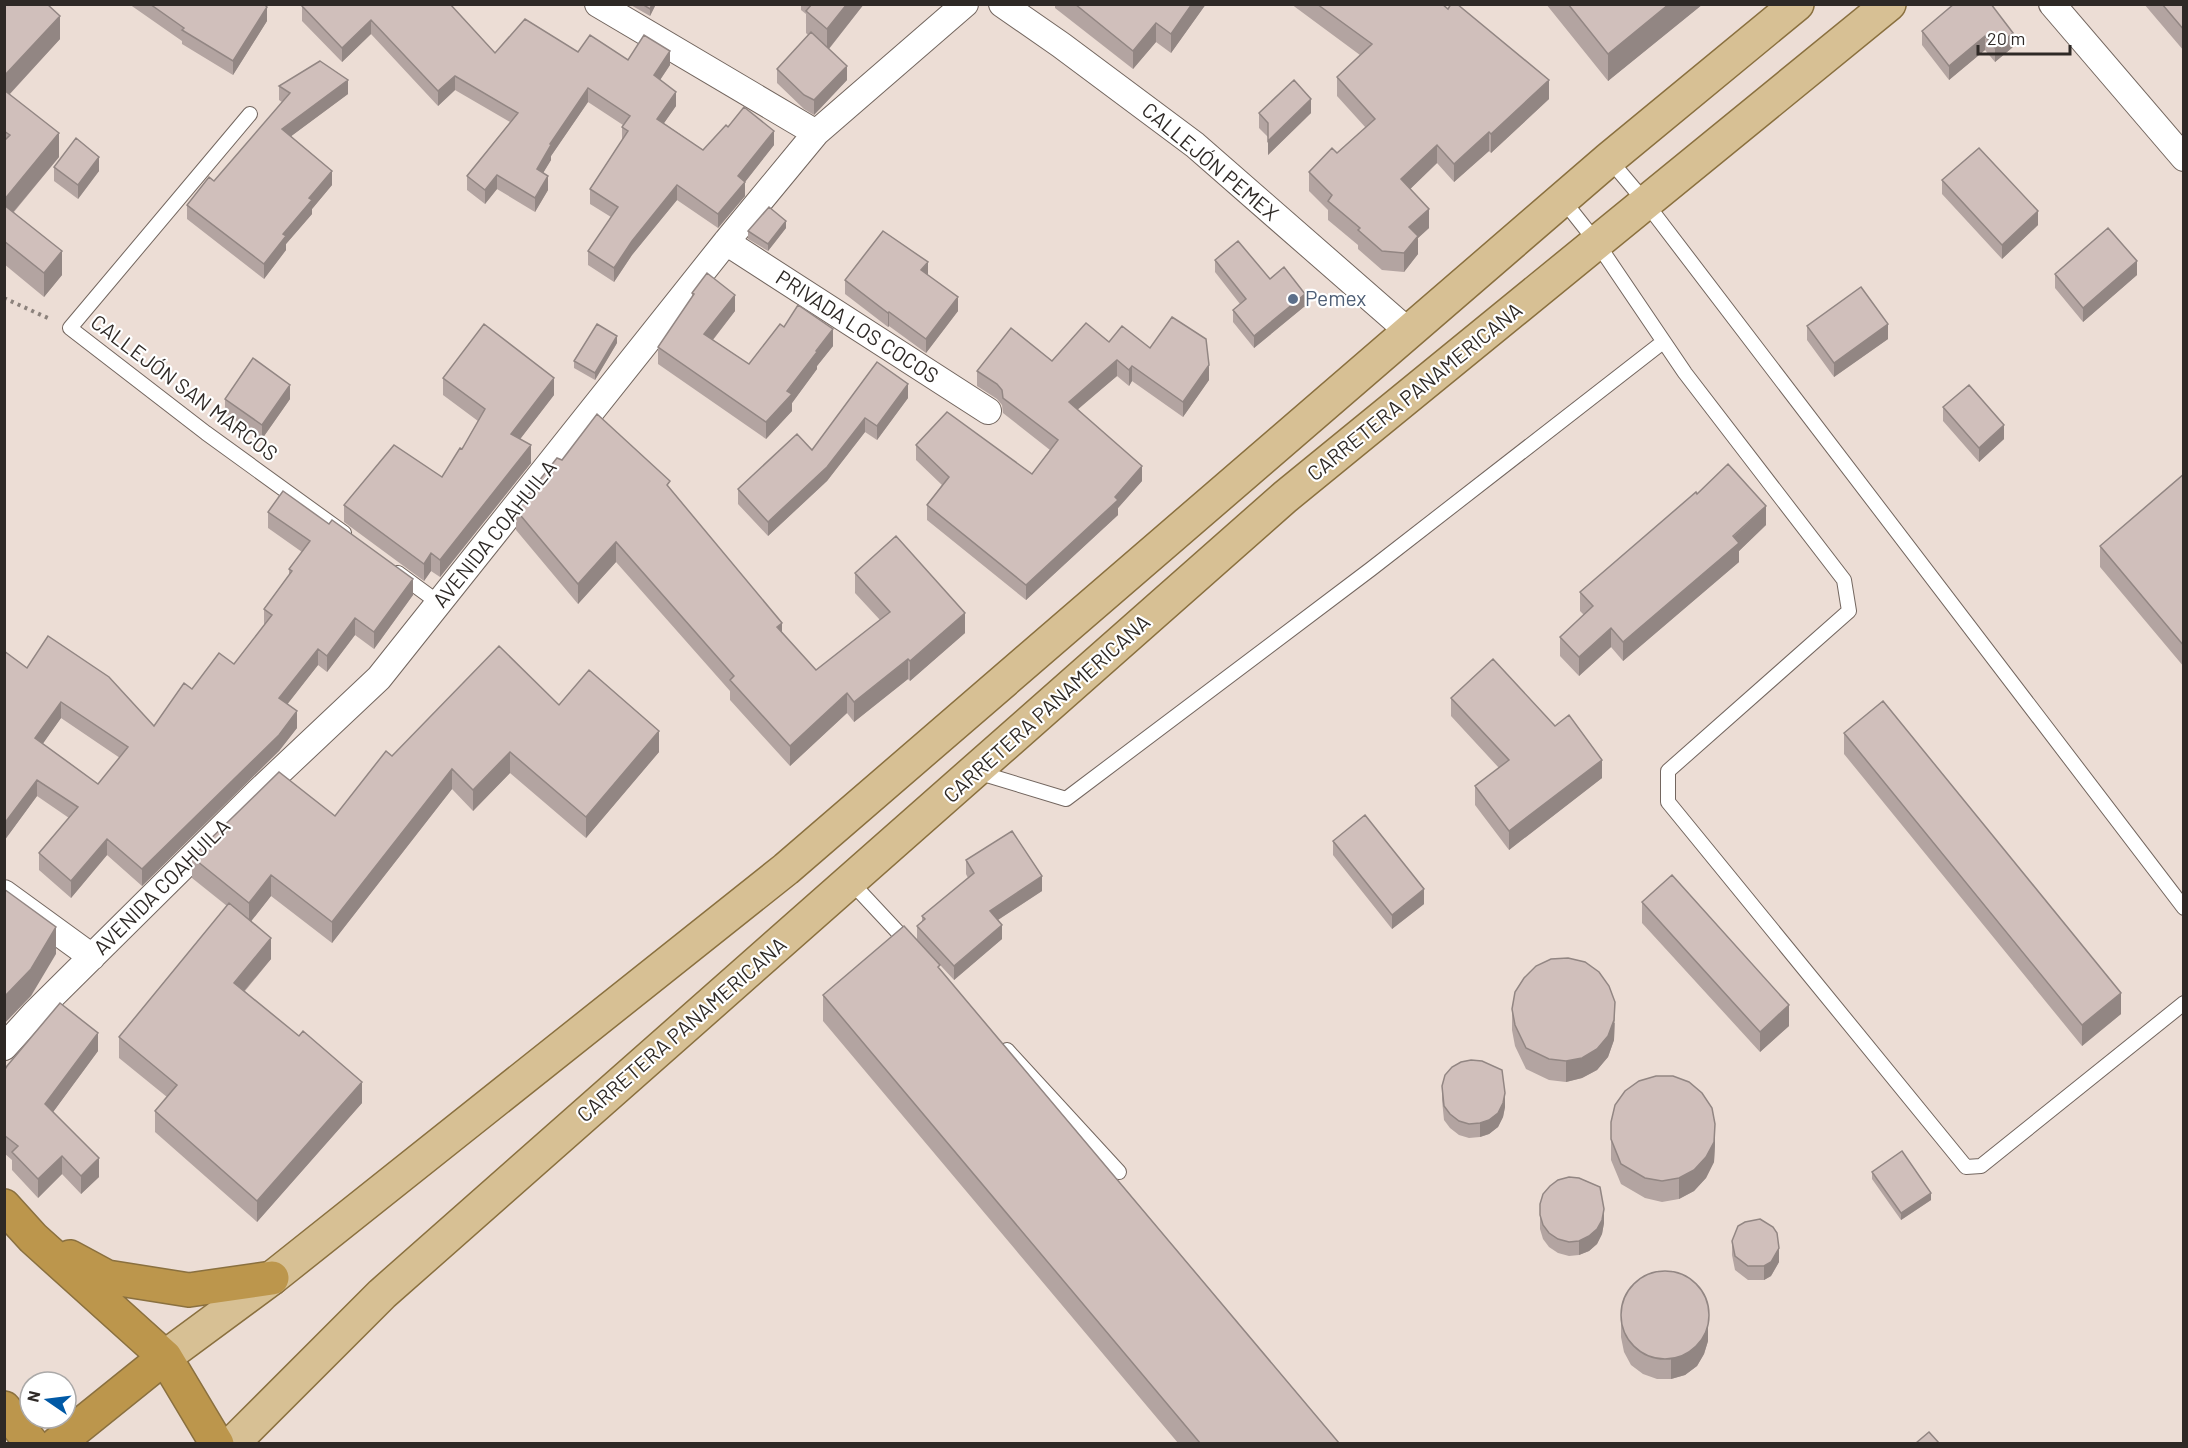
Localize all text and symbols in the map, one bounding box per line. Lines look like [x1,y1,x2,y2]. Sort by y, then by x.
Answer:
scale bar [1978,18,2070,56]
text: 20 m [1987,27,2025,49]
street label: CALLEJÓN PEMEX [1138,96,1284,225]
street label: PRIVADA LOS COCOS [772,264,944,388]
place label: Pemex [1305,285,1366,310]
marker: Pemex [1286,292,1300,306]
street label: CARRETERA PANAMERICANA [1302,296,1527,485]
street label: CALLEJÓN SAN MARCOS [87,308,283,465]
street label: AVENIDA COAHUILA [427,454,561,612]
street label: CARRETERA PANAMERICANA [938,608,1155,807]
street label: AVENIDA COAHUILA [88,812,234,959]
street label: CARRETERA PANAMERICANA [571,931,791,1127]
north arrow [18,1370,78,1430]
text: N [22,1389,43,1404]

